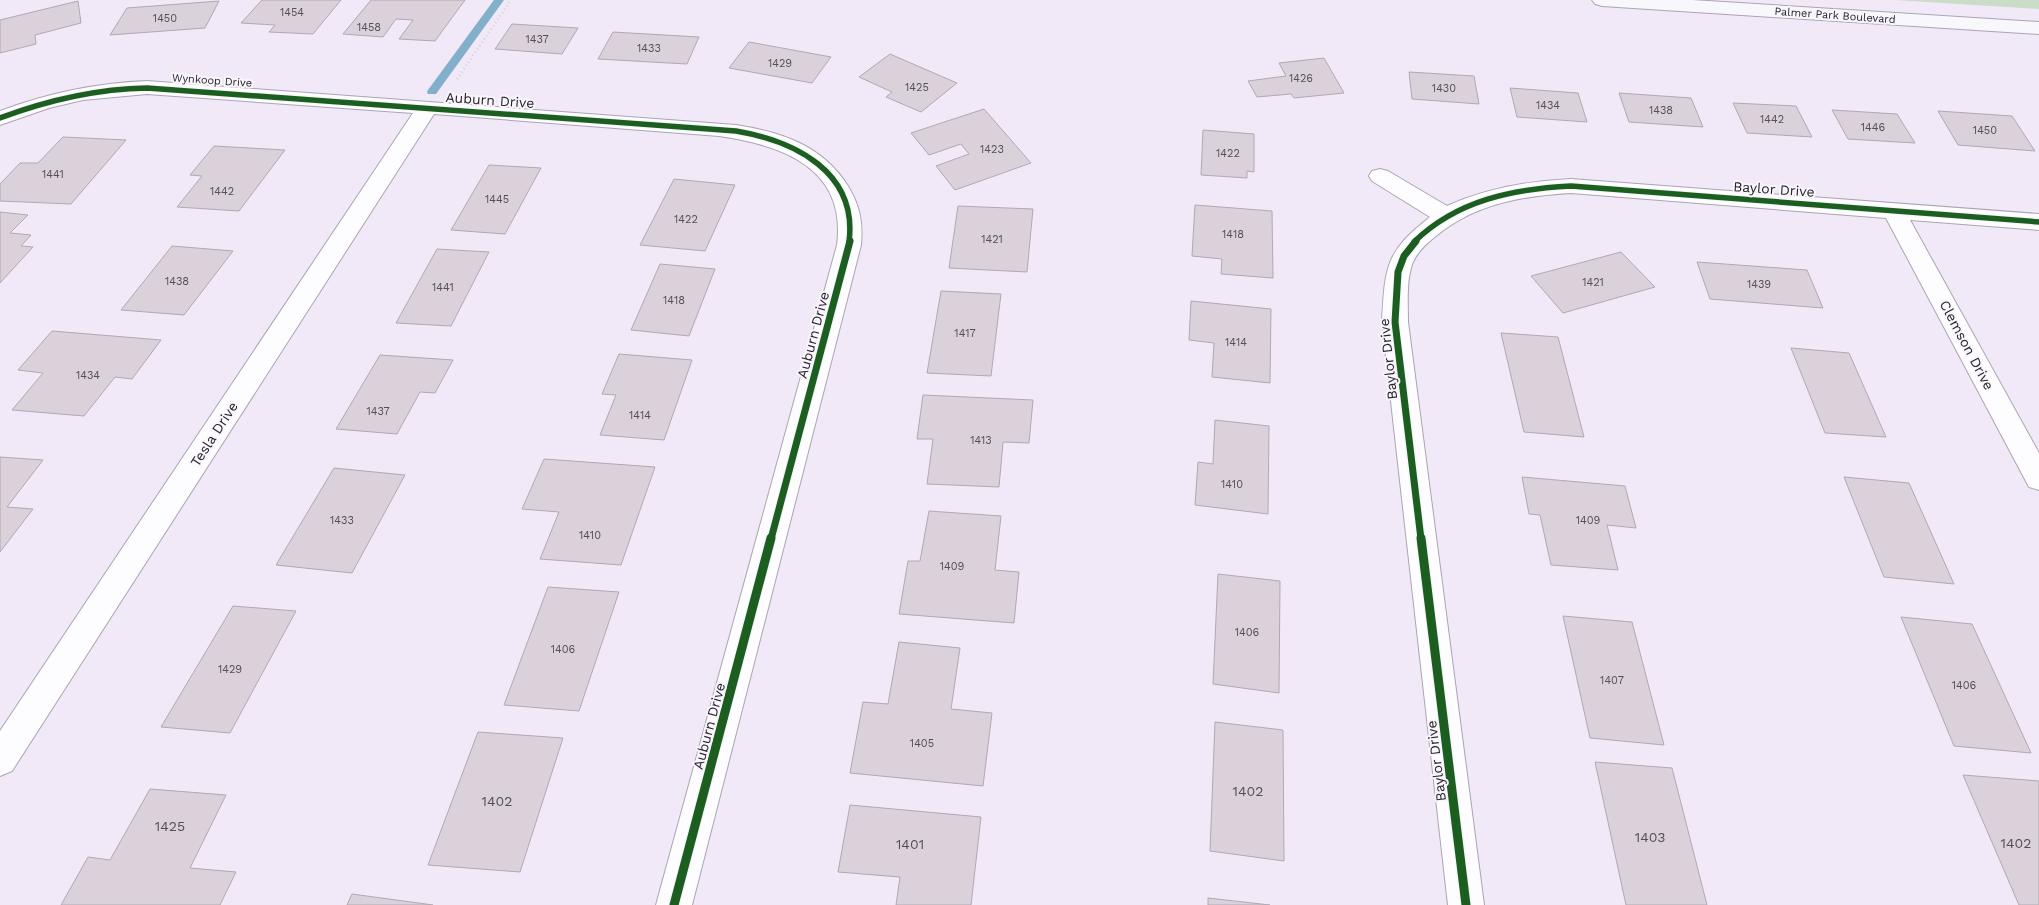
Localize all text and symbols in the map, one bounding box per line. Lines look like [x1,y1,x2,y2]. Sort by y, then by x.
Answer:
street label: Palmer Park Boulevard [1774,5,1896,26]
house number: 1454 [280,6,304,19]
house number: 1450 [153,12,177,25]
house number: 1458 [357,21,381,34]
house number: 1437 [525,33,549,46]
house number: 1433 [637,42,661,55]
house number: 1429 [768,57,792,70]
street label: Wynkoop Drive [171,71,252,90]
house number: 1426 [1289,72,1313,85]
house number: 1425 [905,81,929,94]
house number: 1430 [1432,82,1456,95]
street label: Auburn Drive [445,89,535,111]
house number: 1434 [1536,99,1560,112]
house number: 1438 [1649,104,1673,117]
house number: 1442 [1760,113,1784,126]
house number: 1446 [1861,121,1886,134]
house number: 1450 [1973,124,1997,137]
house number: 1423 [980,143,1004,156]
house number: 1422 [1216,147,1240,160]
house number: 1441 [42,168,64,181]
street label: Baylor Drive [1733,178,1815,200]
house number: 1442 [210,185,234,198]
house number: 1445 [485,193,509,206]
house number: 1422 [674,213,698,226]
house number: 1418 [1222,228,1244,241]
house number: 1421 [981,233,1003,246]
house number: 1438 [165,275,189,288]
house number: 1421 [1582,276,1604,289]
house number: 1439 [1747,278,1771,291]
house number: 1441 [432,281,454,294]
street label: Auburn Drive [794,290,832,380]
house number: 1418 [663,294,685,307]
street label: Clemson Drive [1937,297,1997,393]
street label: Baylor Drive [1376,318,1400,400]
house number: 1417 [954,327,976,340]
house number: 1414 [1225,336,1247,349]
house number: 1434 [76,369,100,382]
street label: Tesla Drive [187,399,241,469]
house number: 1437 [366,405,390,418]
house number: 1414 [629,409,651,422]
house number: 1413 [970,434,992,447]
house number: 1410 [1221,478,1243,491]
house number: 1433 [330,514,354,527]
house number: 1409 [1576,514,1601,527]
house number: 1410 [579,529,601,542]
house number: 1409 [940,560,965,573]
house number: 1406 [1235,626,1260,639]
house number: 1406 [551,643,576,656]
house number: 1429 [218,663,242,676]
house number: 1407 [1600,674,1624,687]
house number: 1406 [1952,679,1977,692]
street label: Auburn Drive [690,681,728,771]
street label: Baylor Drive [1423,720,1449,802]
house number: 1405 [910,737,934,750]
house number: 1402 [1233,783,1263,799]
house number: 1402 [482,793,512,809]
house number: 1425 [155,818,185,834]
house number: 1403 [1635,829,1665,845]
house number: 1402 [2001,835,2031,851]
house number: 1401 [896,836,924,852]

